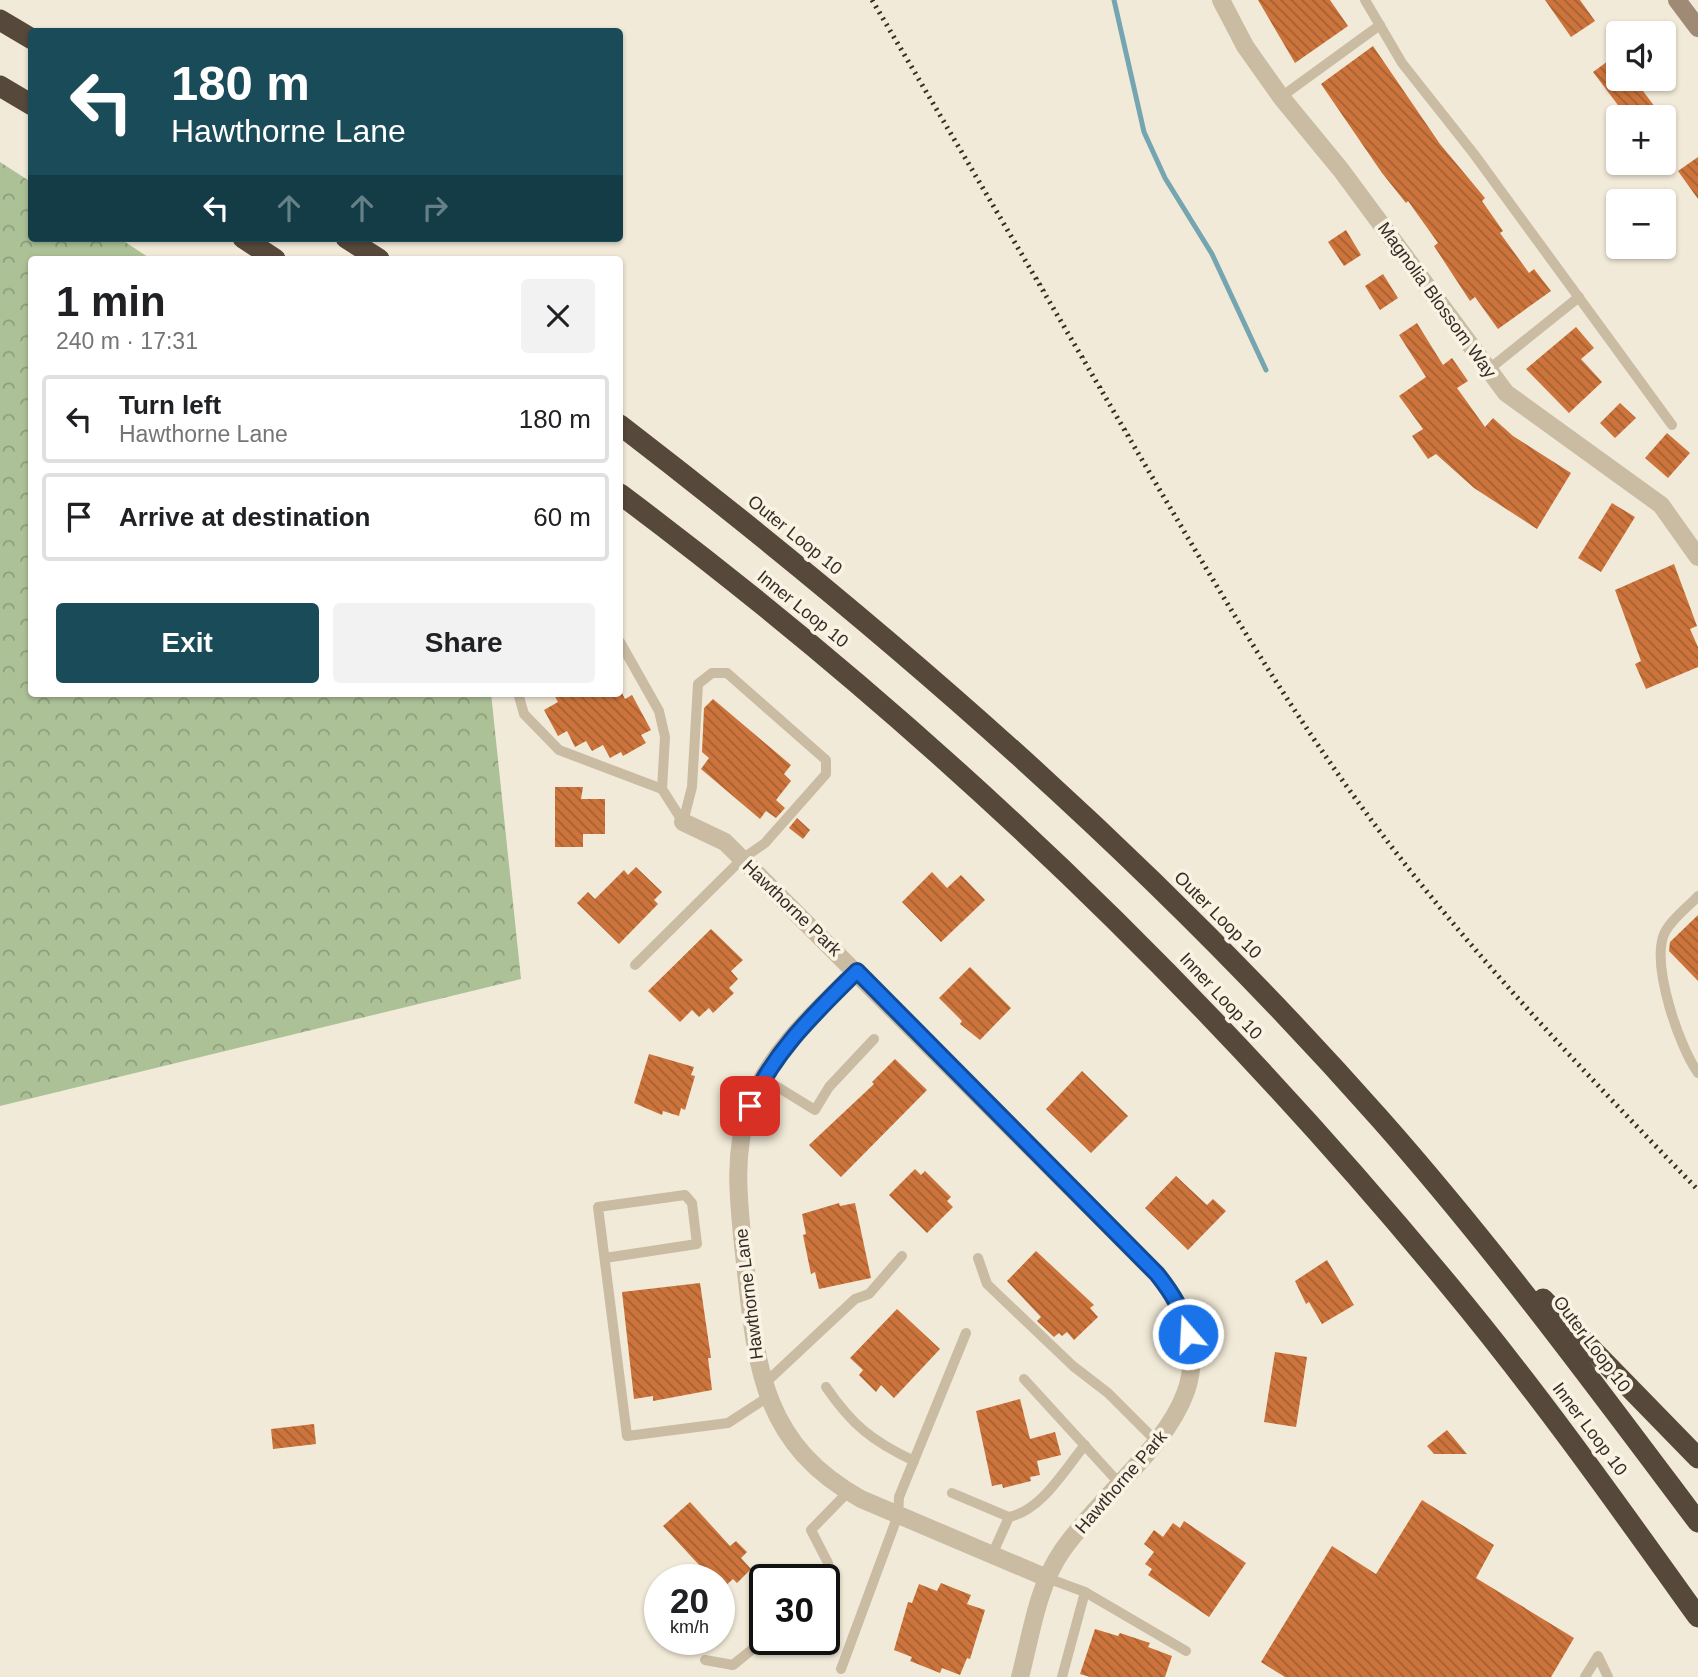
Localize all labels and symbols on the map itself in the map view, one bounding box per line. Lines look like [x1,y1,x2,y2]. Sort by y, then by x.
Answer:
street label: Magnolia Blossom Way [1374,218,1500,382]
street label: Outer Loop 10 [744,491,846,579]
street label: Inner Loop 10 [754,566,852,652]
street label: Hawthorne Park [739,856,846,961]
street label: Outer Loop 10 [1170,867,1266,963]
street label: Inner Loop 10 [1176,949,1266,1043]
pin [720,1076,780,1136]
street label: Hawthorne Lane [731,1227,767,1361]
street label: Outer Loop 10 [1549,1292,1635,1396]
position arrow [1151,1297,1225,1371]
street label: Inner Loop 10 [1549,1379,1631,1479]
street label: Hawthorne Park [1071,1426,1172,1537]
speed limit sign: 30 [749,1564,840,1655]

